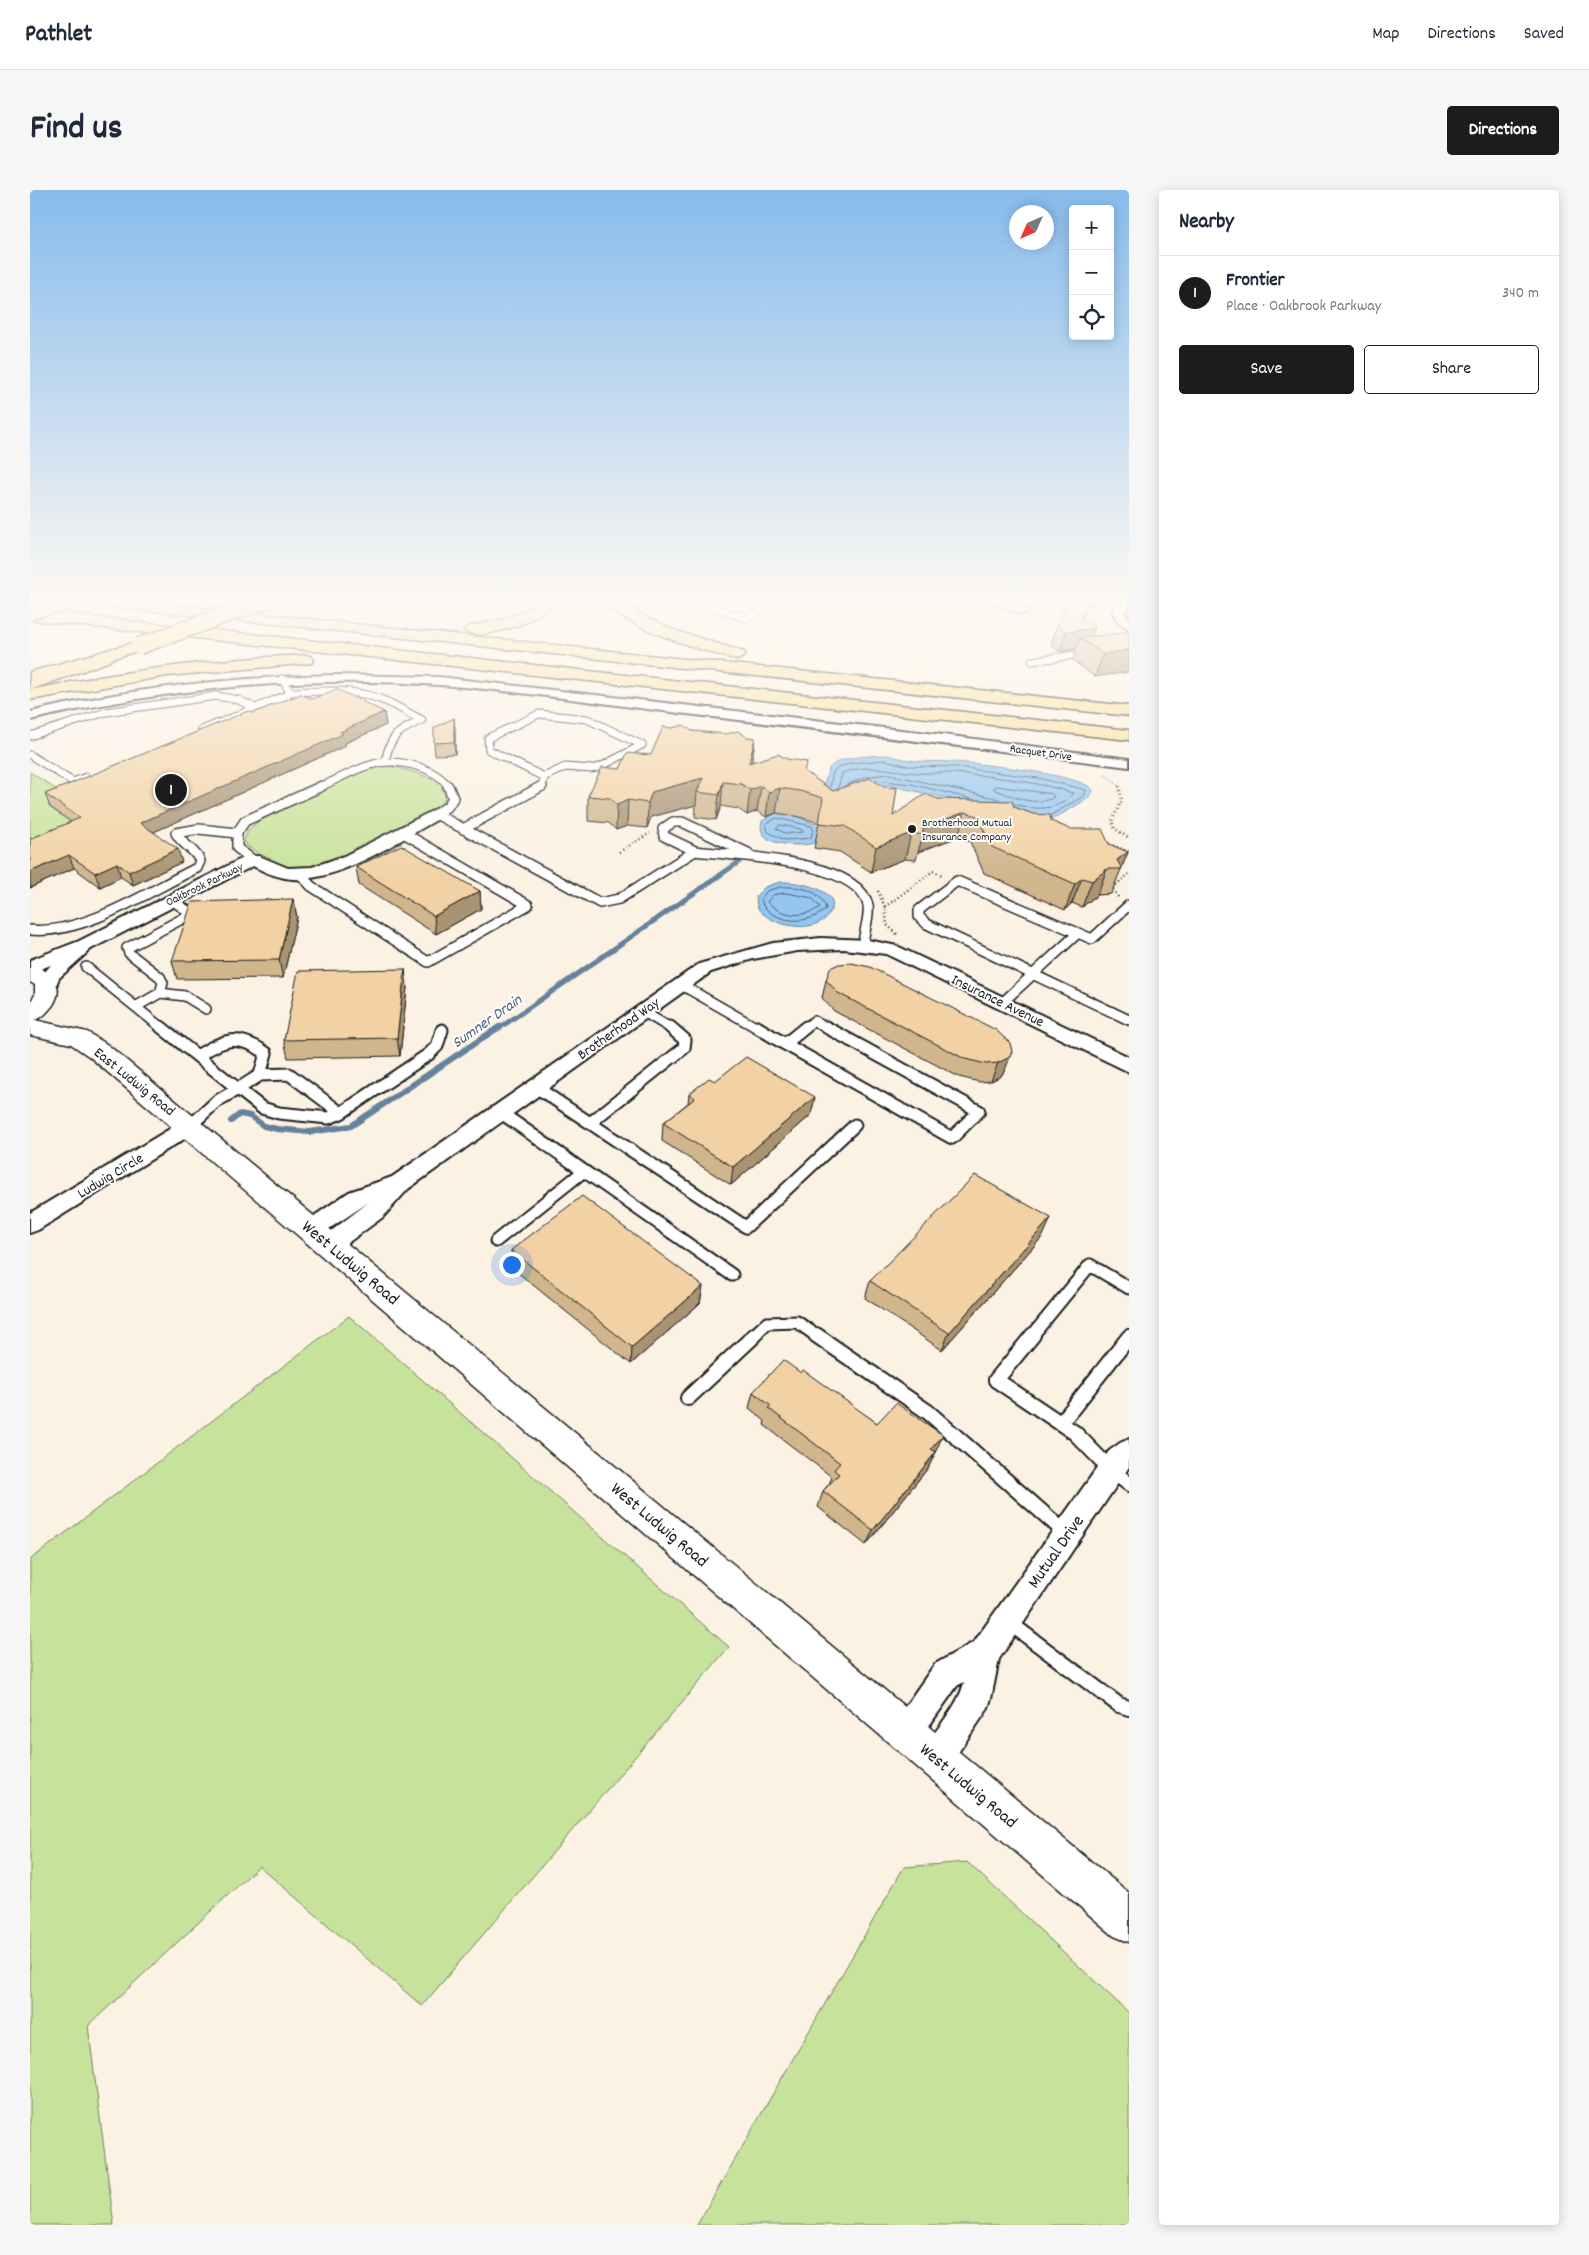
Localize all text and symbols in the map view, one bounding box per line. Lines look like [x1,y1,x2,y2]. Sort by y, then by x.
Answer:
text: Pathlet [25,18,92,52]
text: Map [1372,22,1399,47]
text: Directions [1427,22,1496,47]
text: Saved [1524,22,1564,47]
text: Find us [30,105,122,155]
button: Directions [1447,106,1559,155]
north arrow [1009,205,1054,250]
map controls [1069,205,1114,340]
button: + [1069,205,1114,250]
text: Nearby [1179,208,1234,238]
button: − [1069,250,1114,295]
text: Frontier [1226,268,1285,295]
text: 1 [1193,282,1197,305]
text: 340 m [1502,282,1539,305]
button: locate [1069,295,1114,340]
text: Place · Oakbrook Parkway [1226,295,1381,318]
button: Save [1179,345,1354,394]
button: Share [1364,345,1539,394]
street label: Racquet Drive [1009,741,1073,766]
pin: 1 [155,771,187,809]
place label: Brotherhood Mutual Insurance Company [922,815,1012,846]
marker: Brotherhood Mutual Insurance Company [906,823,918,835]
street label: Oakbrook Parkway [163,859,247,911]
street label: Insurance Avenue [947,970,1048,1034]
water label: Sumner Drain [448,989,528,1055]
street label: Brotherhood Way [573,992,666,1066]
street label: East Ludwig Road [88,1043,179,1122]
street label: Ludwig Circle [74,1148,149,1205]
street label: West Ludwig Road [295,1216,404,1312]
your location [499,1252,525,1278]
street label: West Ludwig Road [604,1478,713,1574]
street label: Mutual Drive [1023,1511,1091,1594]
street label: West Ludwig Road [913,1739,1022,1835]

